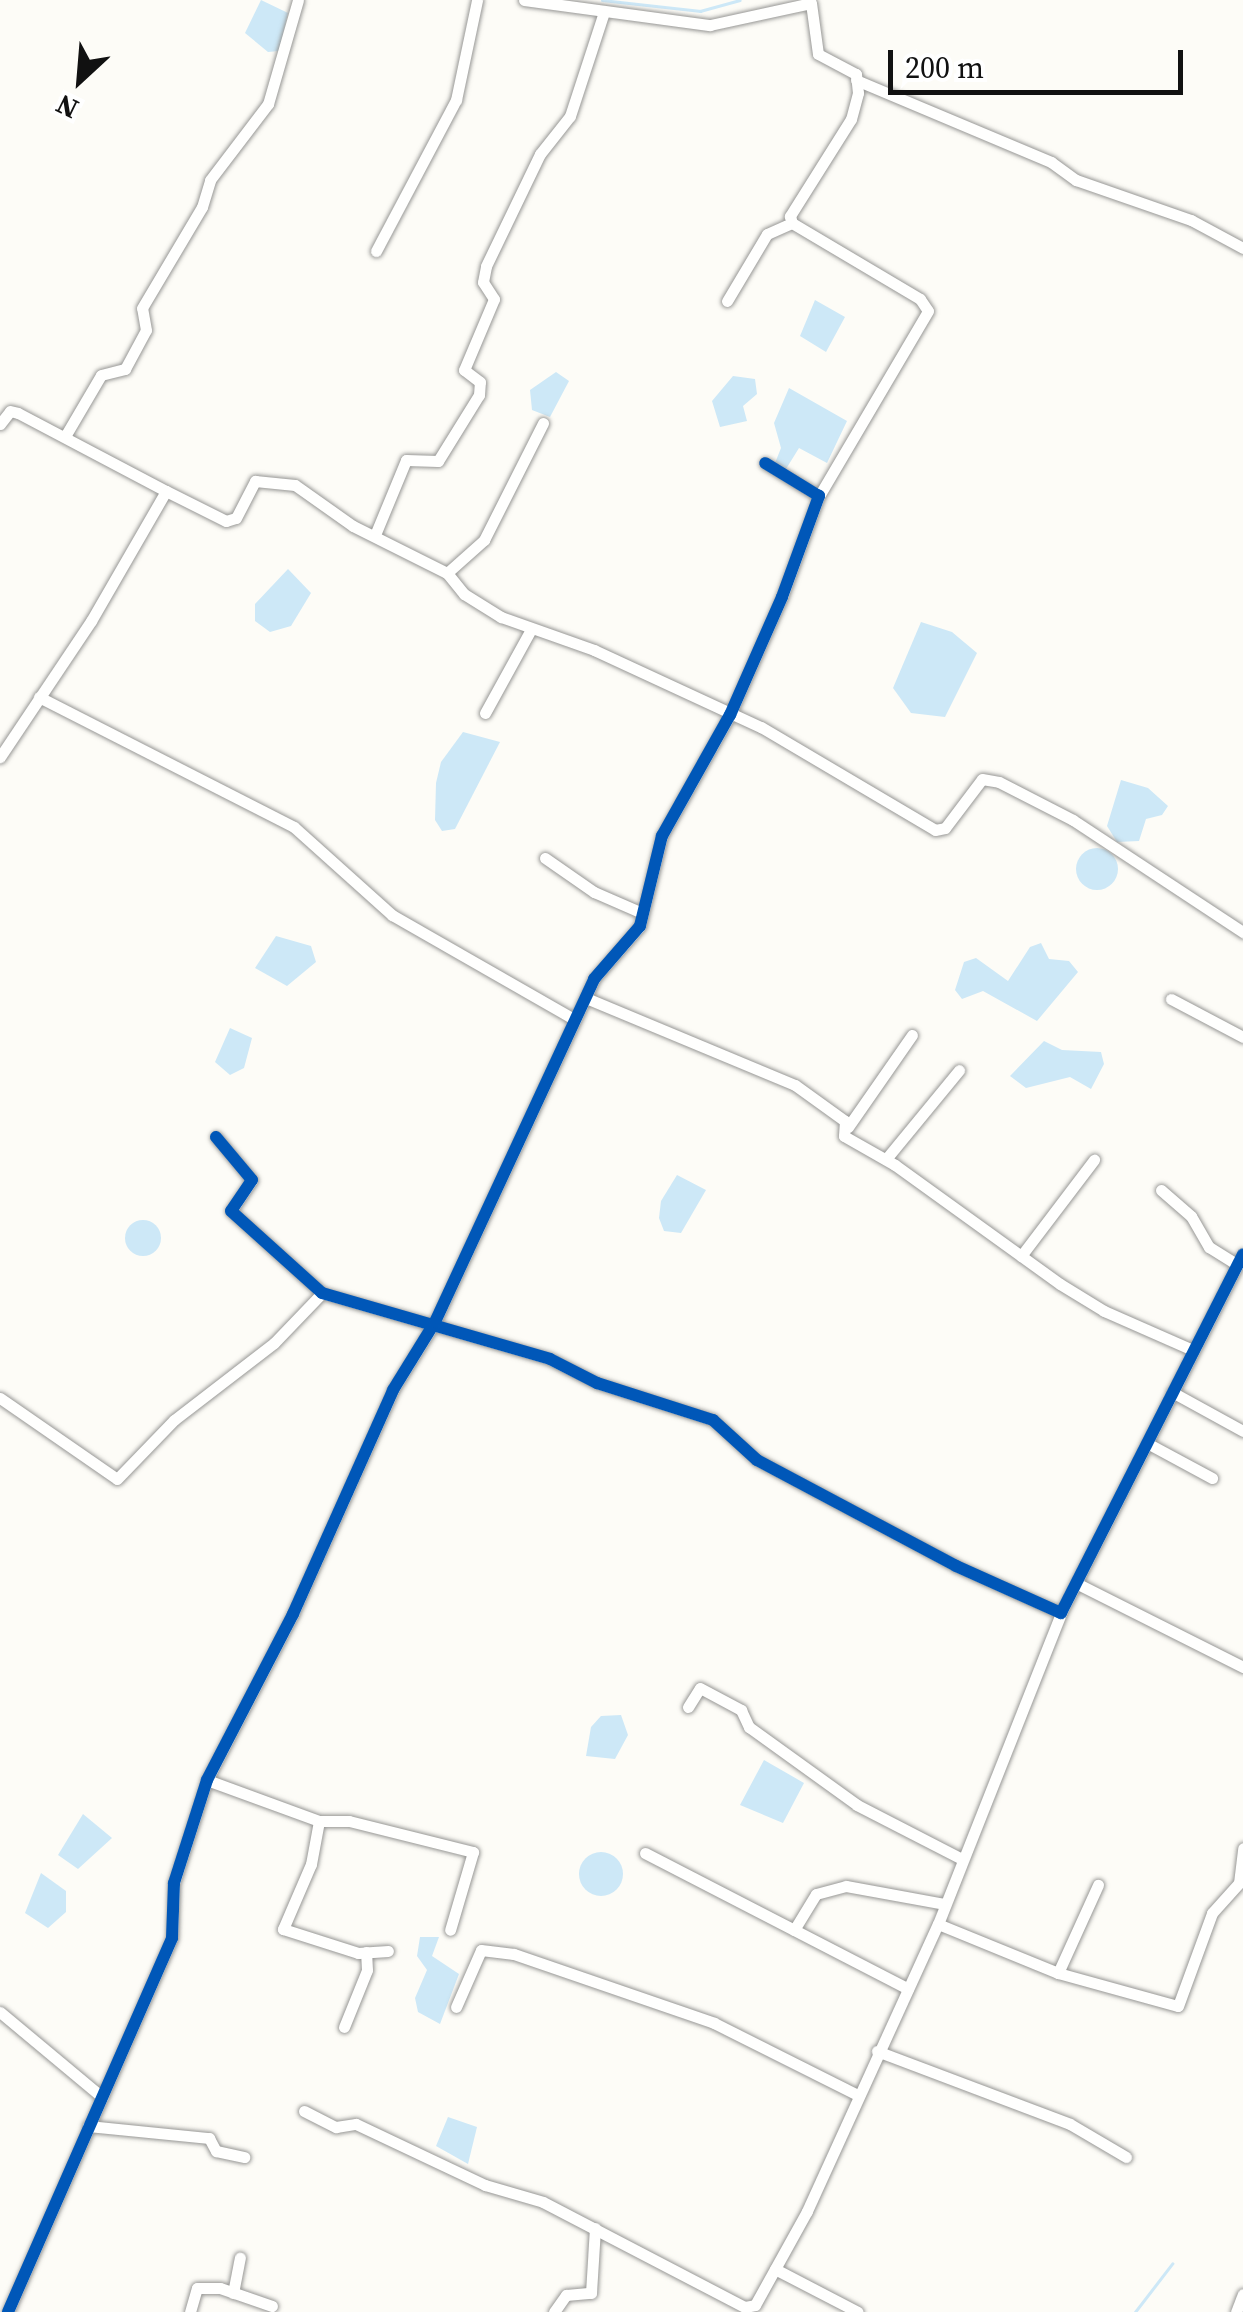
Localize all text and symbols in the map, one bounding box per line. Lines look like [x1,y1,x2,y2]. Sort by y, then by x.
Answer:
north arrow [30,30,130,130]
scale bar [893,30,1188,92]
text: 200 m [905,47,984,88]
text: N [49,85,84,129]

